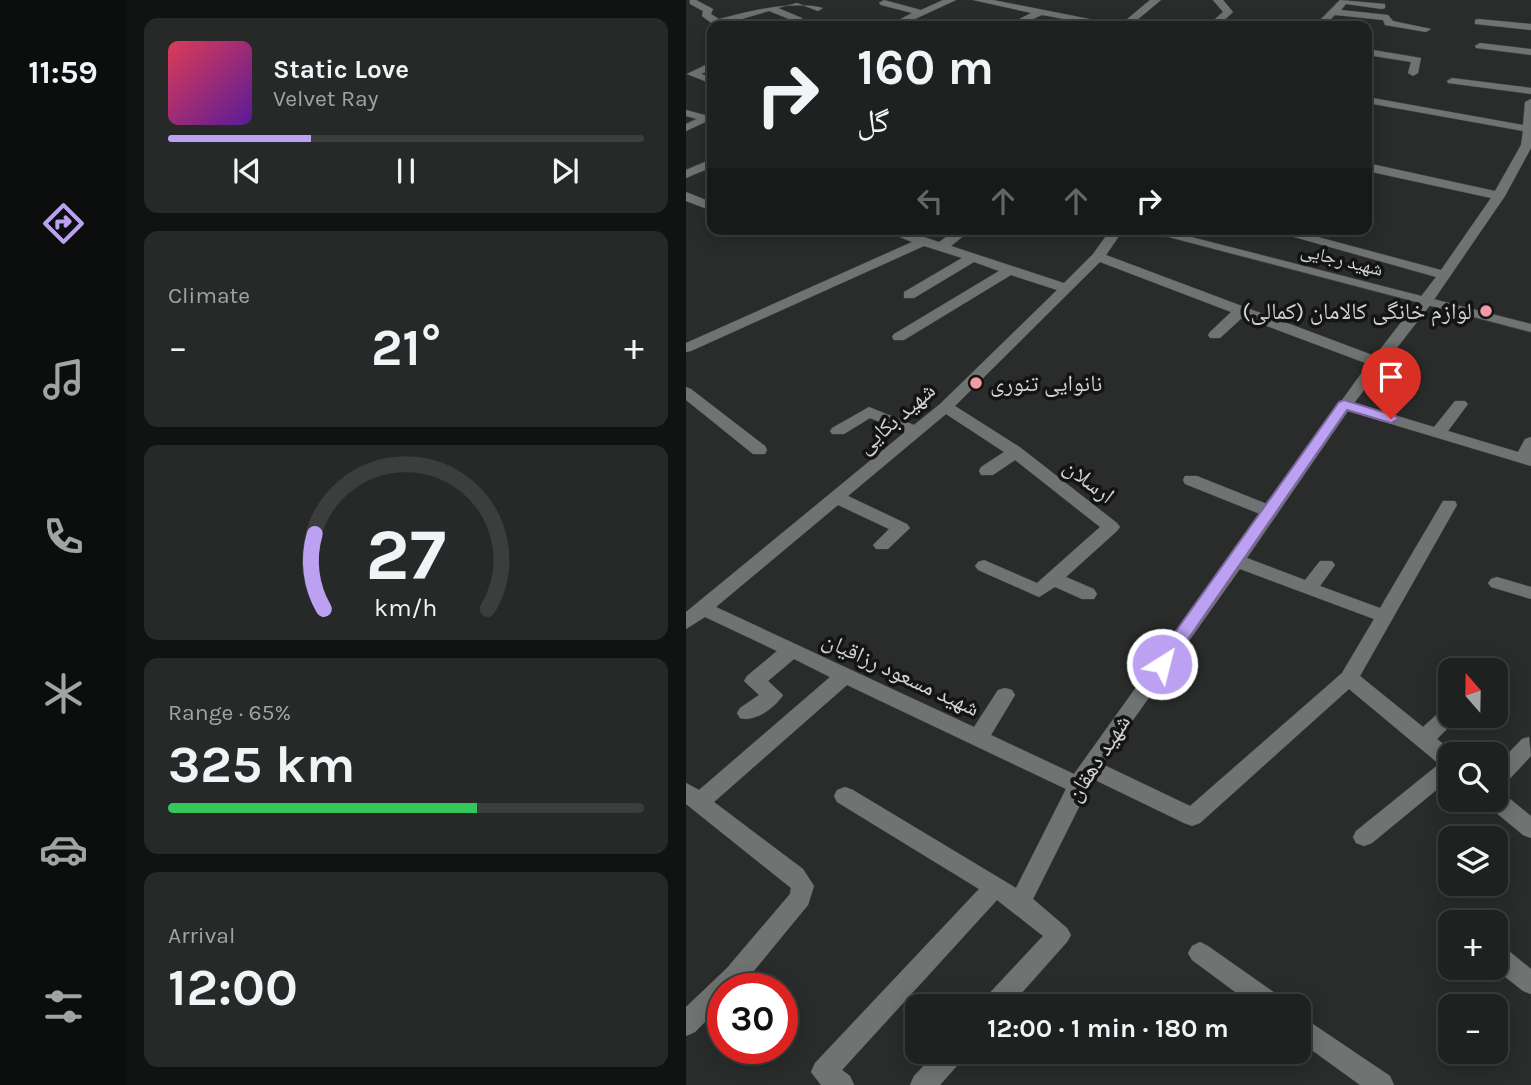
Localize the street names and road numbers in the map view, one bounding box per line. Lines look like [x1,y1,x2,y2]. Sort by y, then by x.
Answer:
street label: شهید رجایی [1299,239,1385,281]
street label: شهید بکایی [851,377,941,459]
street label: ارسلان [1058,453,1120,509]
street label: شهید مسعود رزاقیان [818,626,984,722]
street label: شهید دهقان [1060,710,1136,806]

